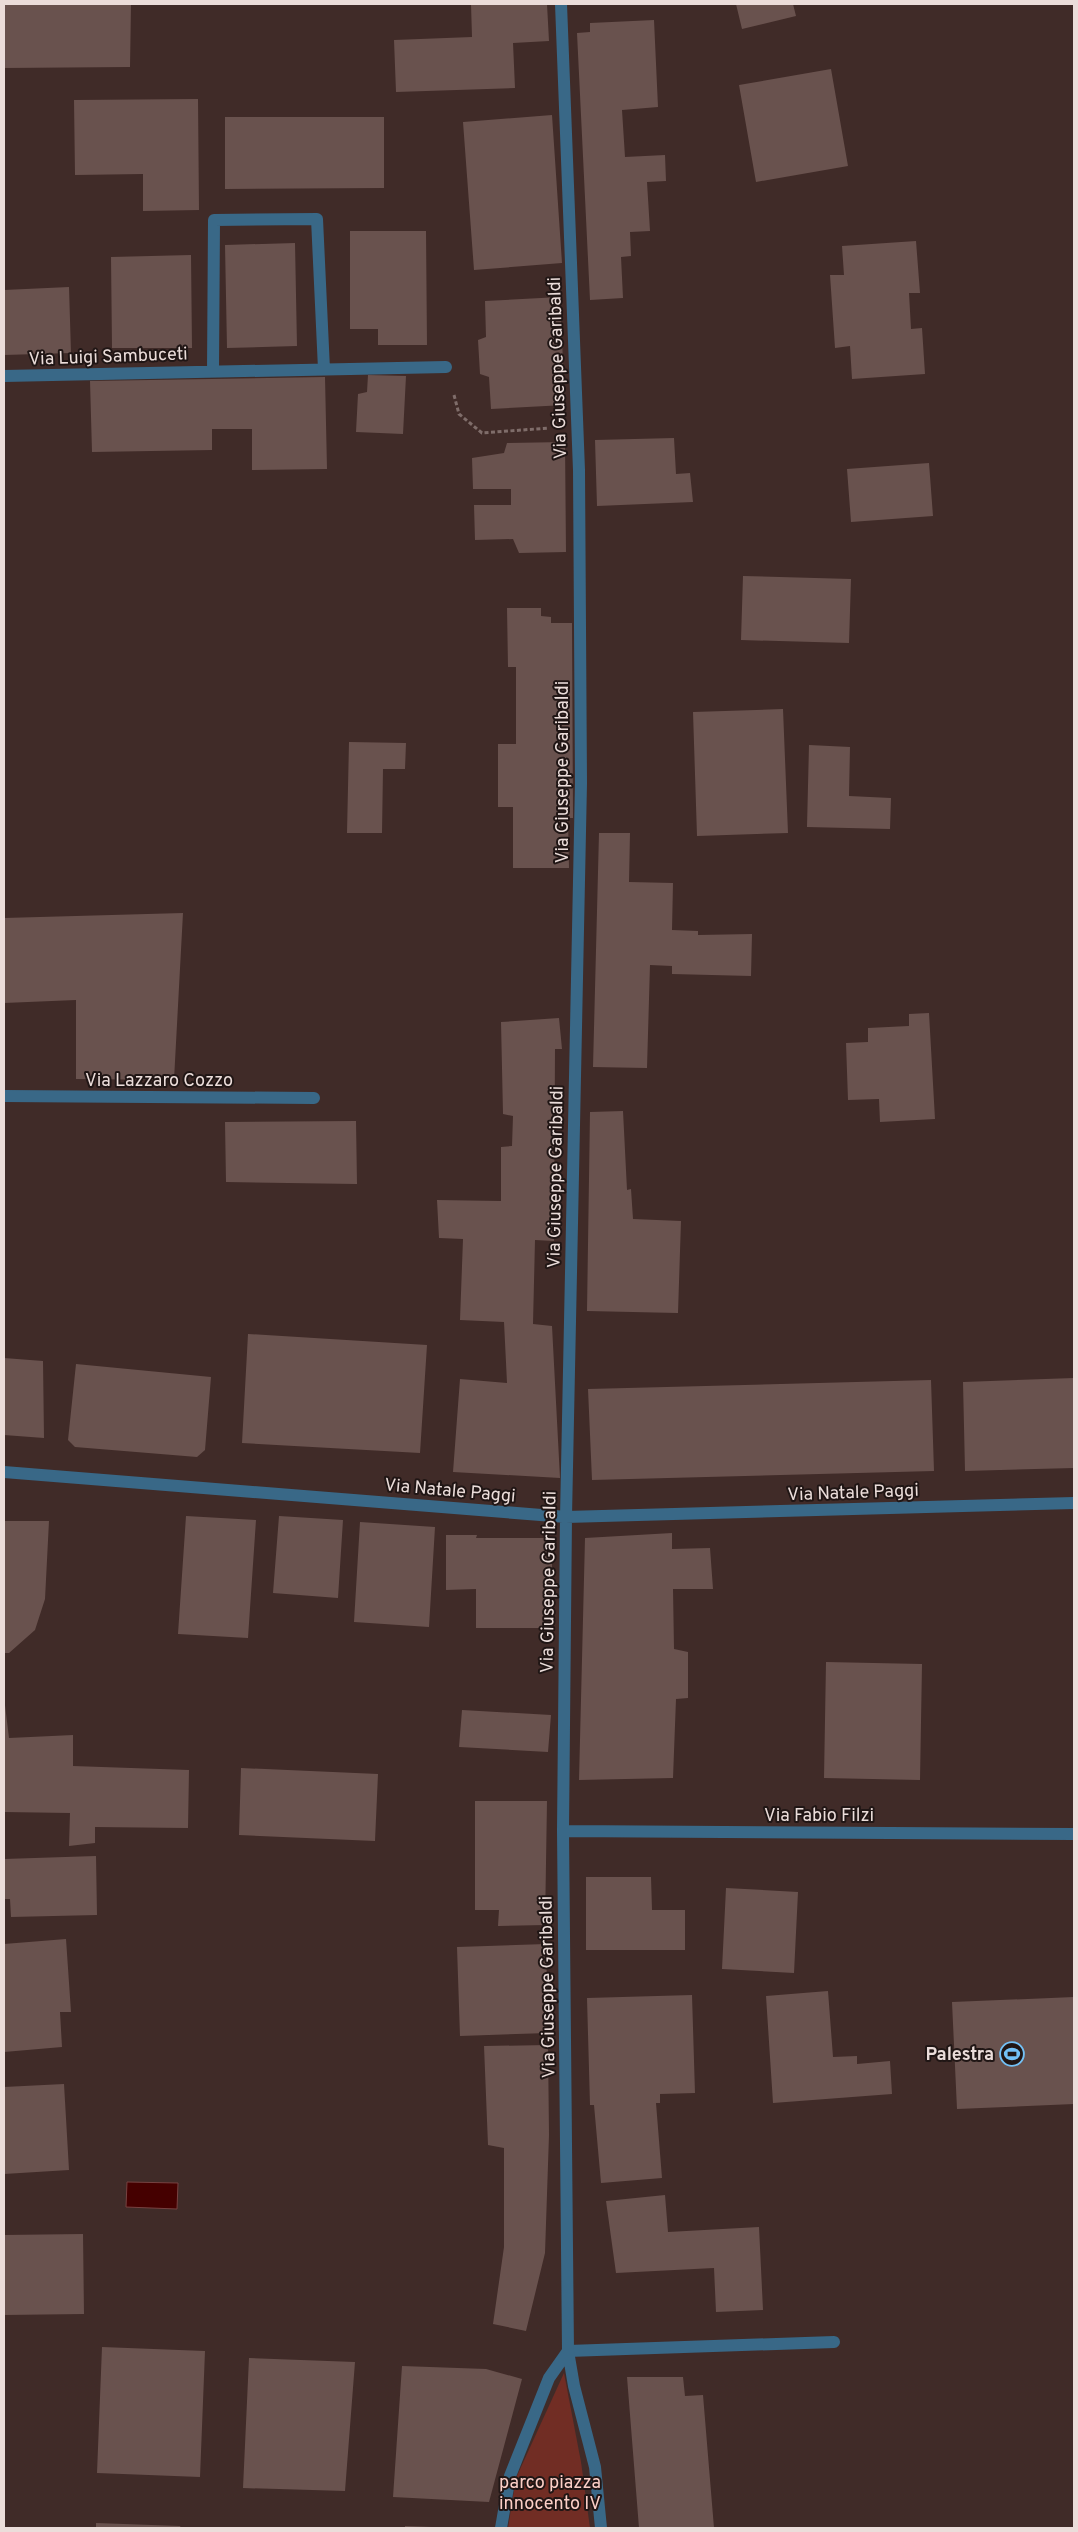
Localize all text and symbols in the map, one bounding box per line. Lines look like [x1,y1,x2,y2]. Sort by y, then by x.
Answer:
street label: Via Giuseppe Garibaldi [544,276,573,460]
street label: Via Luigi Sambuceti [28,343,188,372]
street label: Via Giuseppe Garibaldi [552,681,575,863]
street label: Via Lazzaro Cozzo [85,1070,233,1093]
street label: Via Giuseppe Garibaldi [543,1086,570,1268]
street label: Via Natale Paggi [383,1474,516,1509]
street label: Via Natale Paggi [787,1480,919,1507]
street label: Via Giuseppe Garibaldi [536,1491,563,1673]
street label: Via Fabio Filzi [764,1805,874,1828]
street label: Via Giuseppe Garibaldi [535,1896,562,2078]
sports icon: Palestra [999,2041,1025,2067]
place label: Palestra [926,2044,994,2067]
park label: parco piazza innocento IV [499,2472,601,2516]

